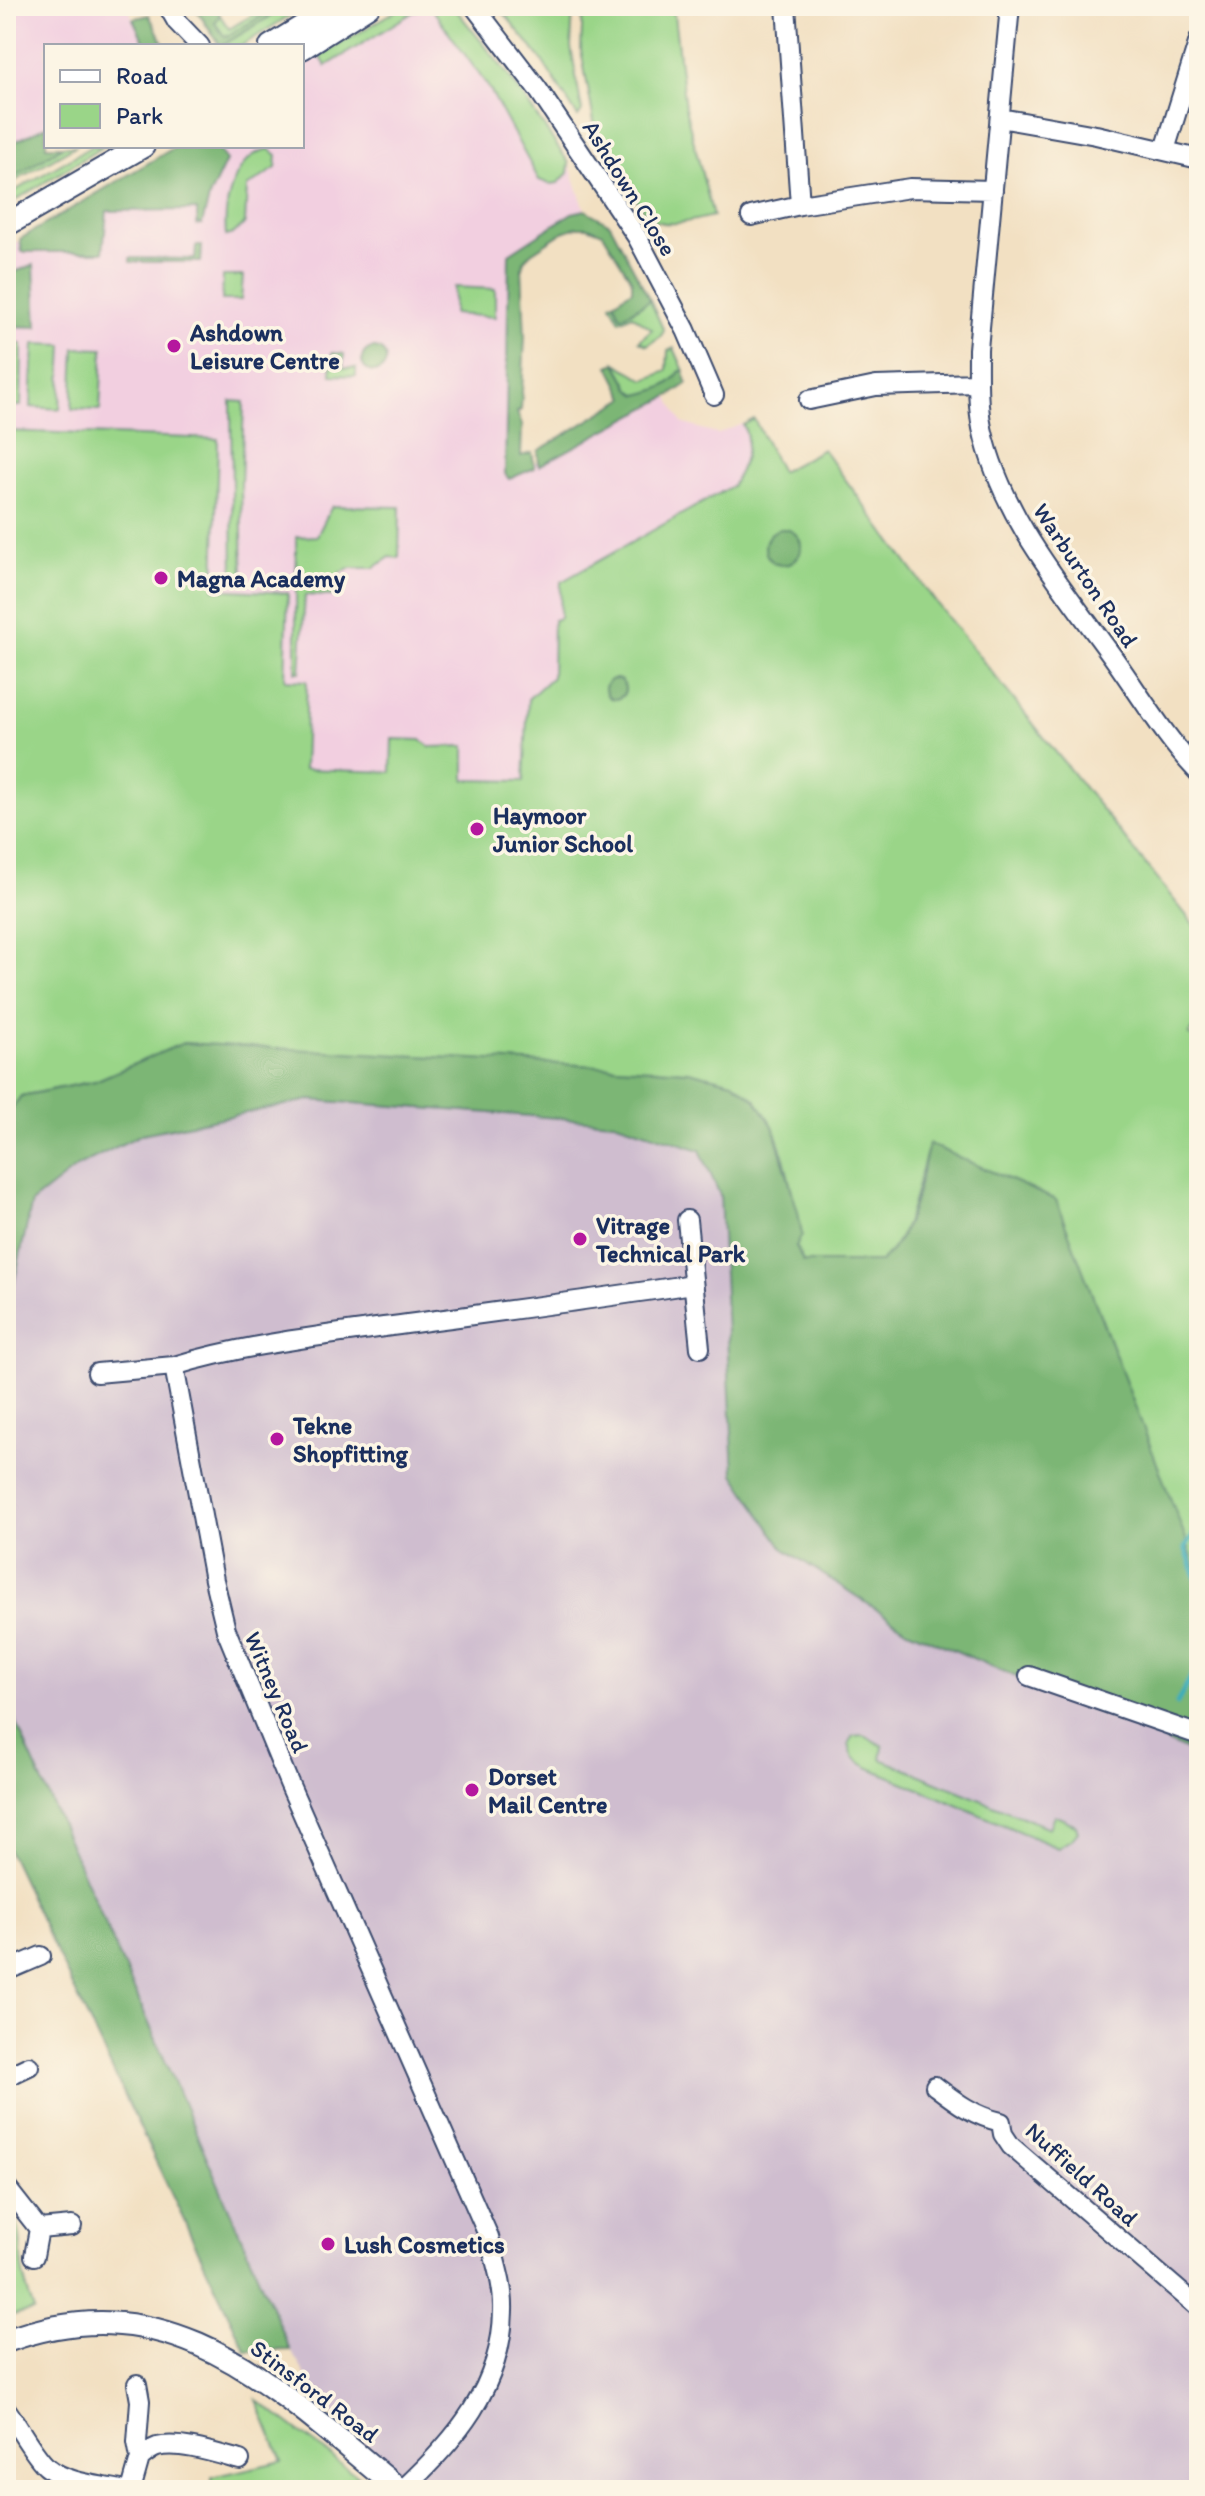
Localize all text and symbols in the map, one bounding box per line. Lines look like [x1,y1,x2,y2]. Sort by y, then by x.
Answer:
legend [44,44,304,148]
text: Road [116,61,168,90]
text: Park [116,101,163,130]
street label: Ashdown Close [577,115,683,261]
place label: Ashdown Leisure Centre [189,318,340,375]
marker: Ashdown Leisure Centre [165,337,183,355]
street label: Warburton Road [1027,497,1145,653]
place label: Magna Academy [177,564,346,594]
marker: Magna Academy [152,569,170,587]
place label: Haymoor Junior School [492,801,633,858]
marker: Haymoor Junior School [468,820,486,838]
place label: Vitrage Technical Park [595,1211,746,1268]
marker: Vitrage Technical Park [571,1230,589,1248]
place label: Tekne Shopfitting [292,1411,409,1469]
marker: Tekne Shopfitting [268,1430,286,1448]
street label: Witney Road [238,1627,316,1757]
place label: Dorset Mail Centre [488,1762,608,1819]
marker: Dorset Mail Centre [463,1781,481,1799]
street label: Nuffield Road [1020,2116,1144,2232]
place label: Lush Cosmetics [344,2230,505,2259]
marker: Lush Cosmetics [319,2235,337,2253]
street label: Stinsford Road [245,2333,385,2449]

